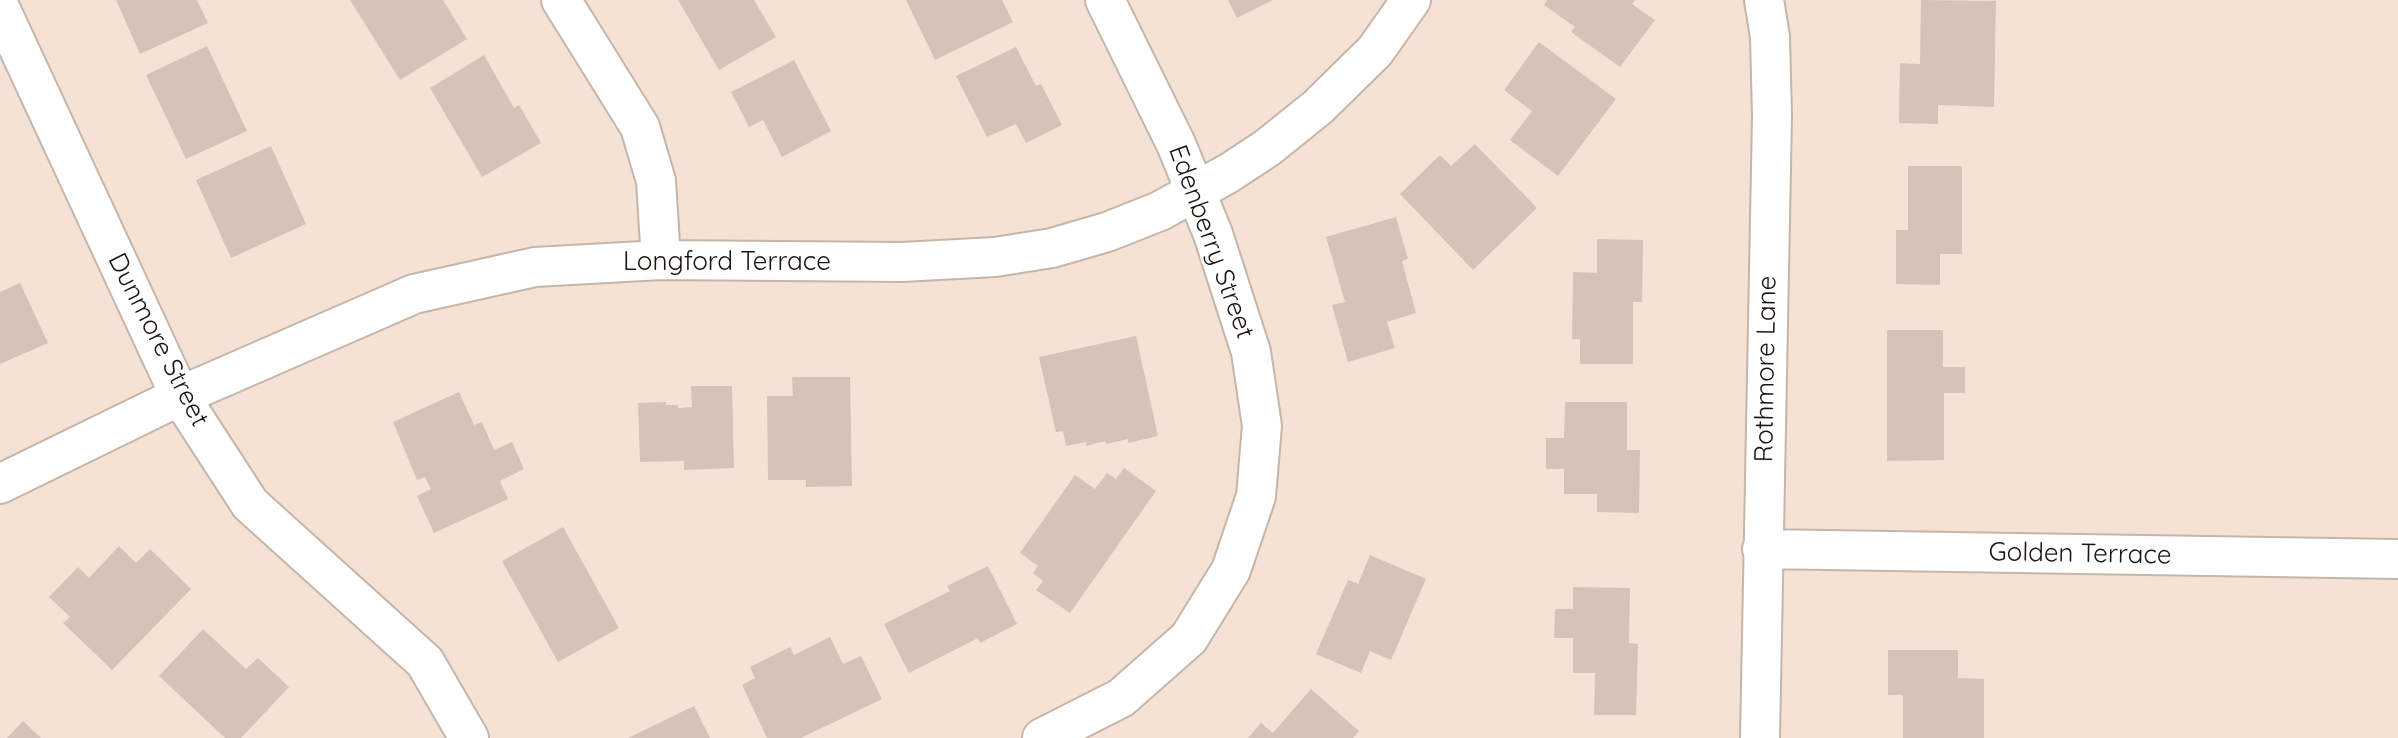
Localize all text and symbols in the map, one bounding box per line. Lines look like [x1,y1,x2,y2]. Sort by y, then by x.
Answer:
street label: Edenberry Street [1162,141,1260,343]
street label: Longford Terrace [623,246,831,278]
street label: Dunmore Street [101,248,215,432]
street label: Rothmore Lane [1749,275,1783,463]
street label: Golden Terrace [1988,537,2172,571]

